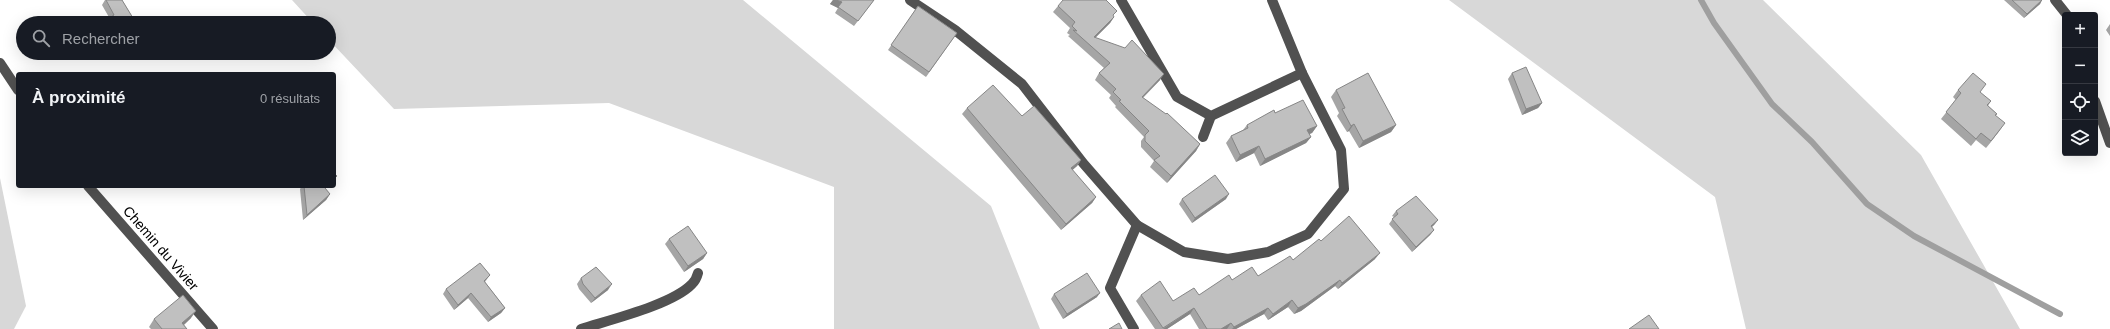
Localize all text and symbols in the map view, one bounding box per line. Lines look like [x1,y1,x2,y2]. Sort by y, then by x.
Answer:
map controls [2062,12,2098,156]
button: + [2062,12,2098,48]
search box [16,16,336,60]
icon: search [30,27,52,49]
text: Rechercher [62,30,140,47]
button: − [2062,48,2098,84]
button: locate [2062,84,2098,120]
text: À proximité [32,88,126,107]
text: 0 résultats [260,91,320,106]
button: layers [2062,120,2098,156]
street label: Chemin du Vivier [120,203,202,294]

